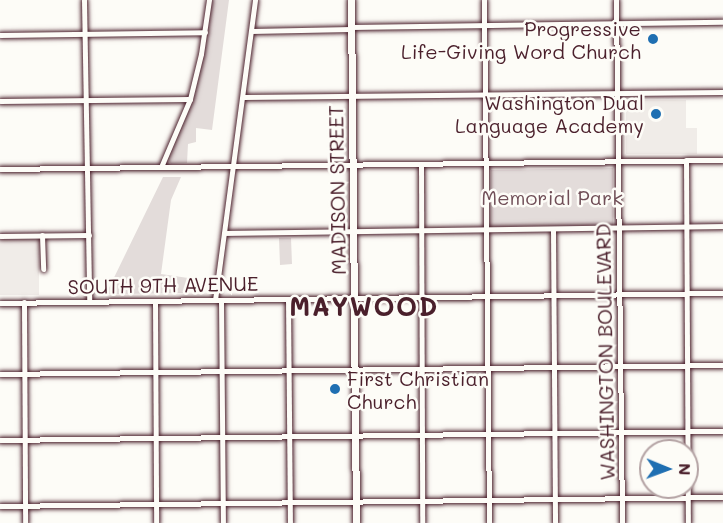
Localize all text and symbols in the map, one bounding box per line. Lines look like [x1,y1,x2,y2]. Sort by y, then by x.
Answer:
place label: Progressive Life-Giving Word Church [401,16,641,63]
marker: Progressive Life-Giving Word Church [646,32,660,46]
place label: Washington Dual Language Academy [455,90,644,137]
street label: MADISON STREET [324,105,350,275]
marker: Washington Dual Language Academy [649,107,663,121]
park label: Memorial Park [481,185,623,209]
street label: WASHINGTON BOULEVARD [591,223,619,481]
street label: SOUTH 9TH AVENUE [68,271,258,299]
district label: MAYWOOD [289,291,439,323]
place label: First Christian Church [347,366,489,413]
marker: First Christian Church [328,382,342,396]
north arrow [639,439,699,499]
text: N [675,463,696,476]

